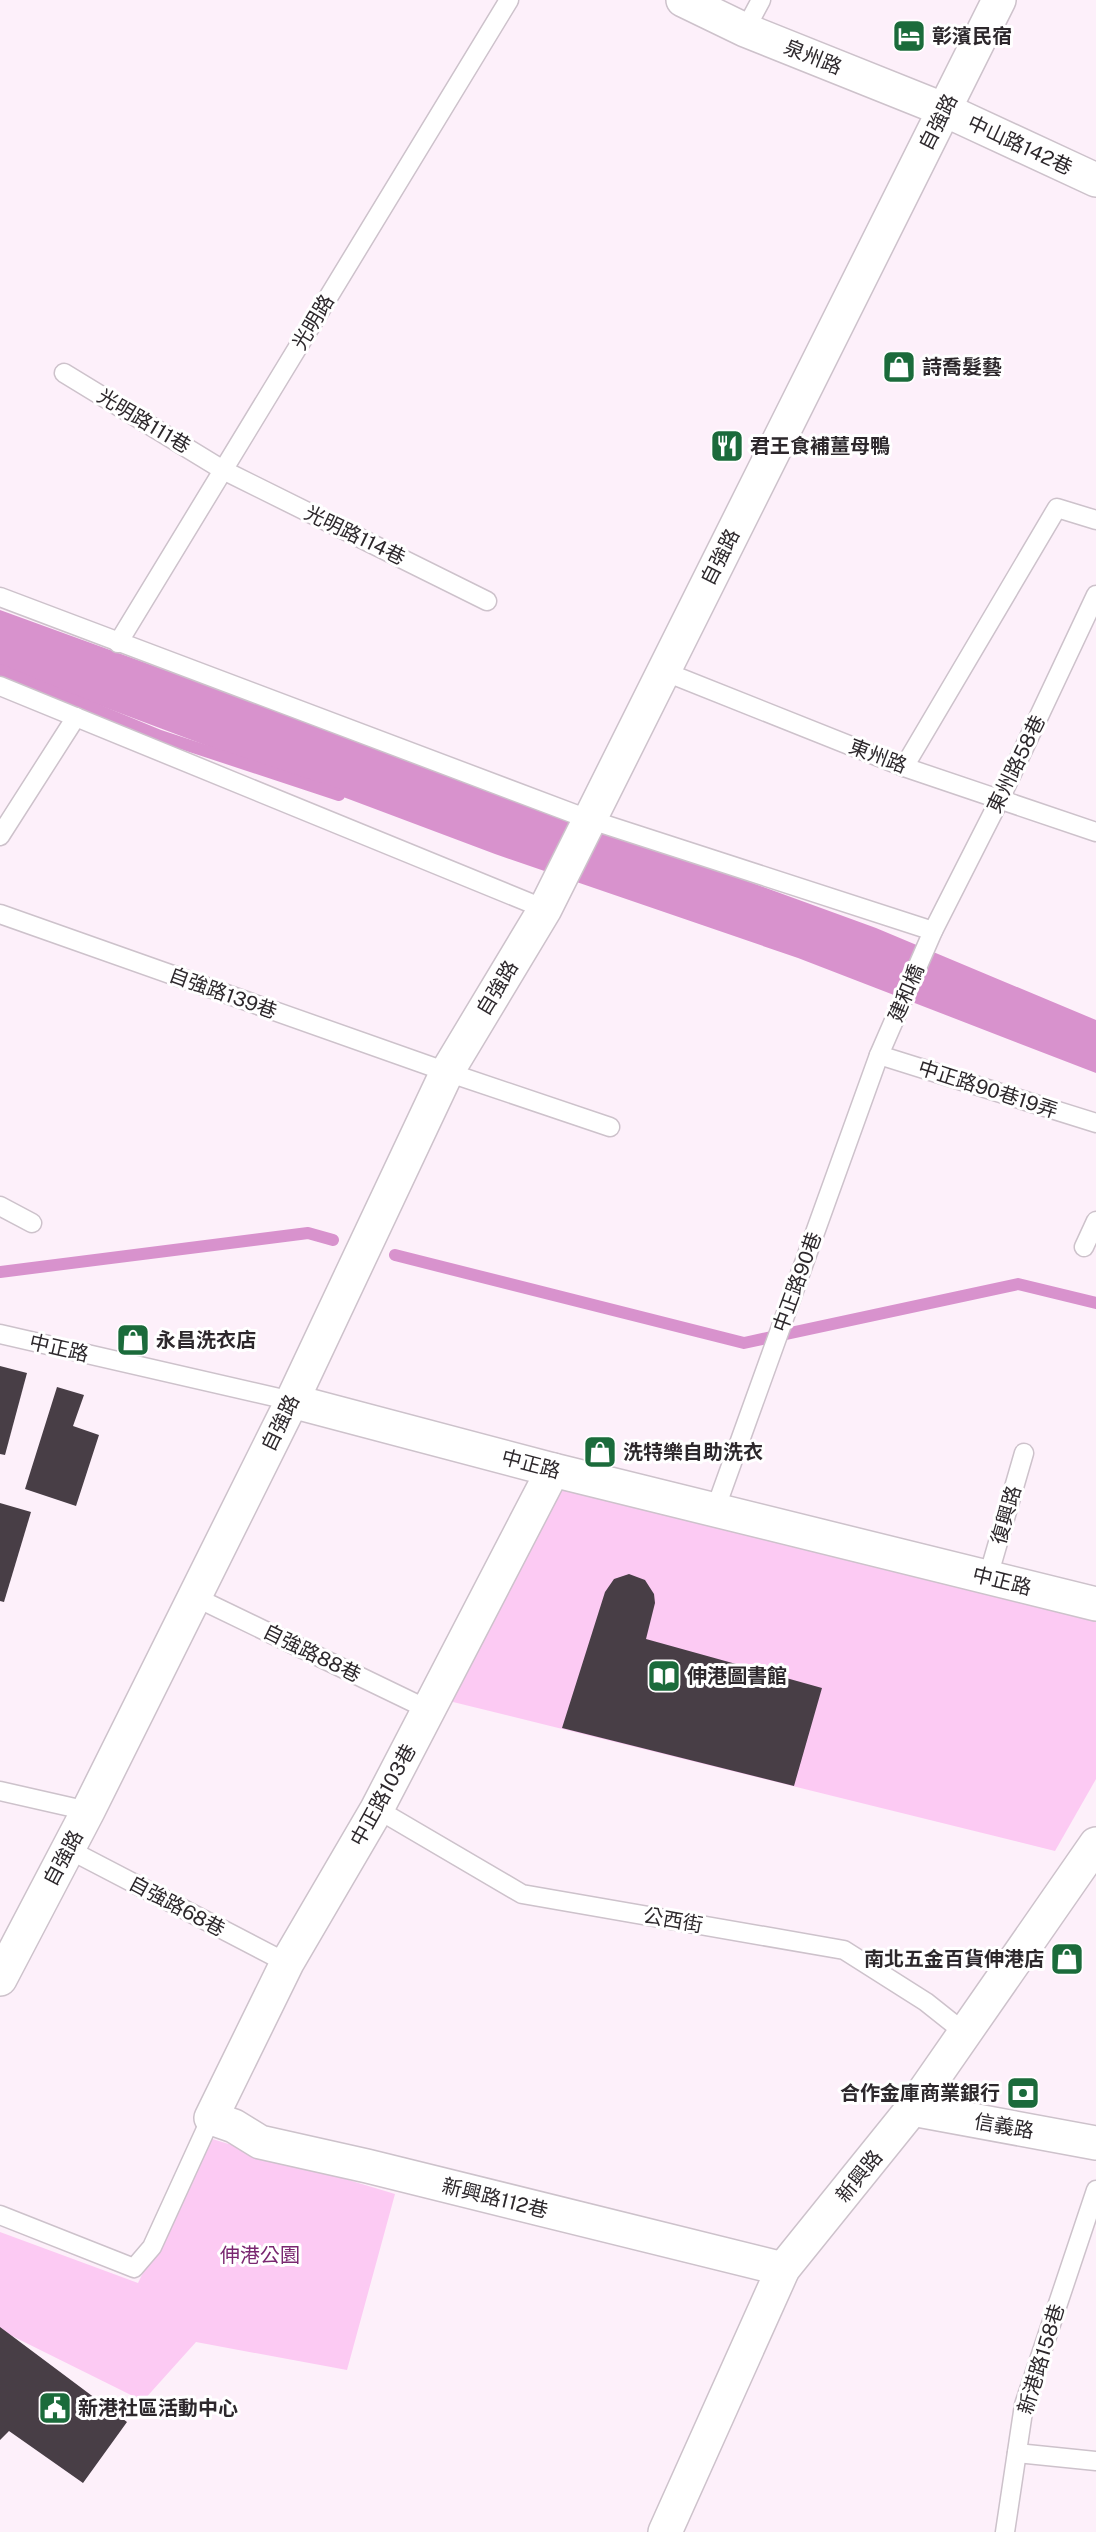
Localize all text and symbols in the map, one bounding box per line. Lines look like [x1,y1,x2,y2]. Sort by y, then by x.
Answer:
hotel icon: 彰濱民宿 [891,18,927,54]
place label: 彰濱民宿 [932,24,1012,48]
street label: 泉州路 [781,35,845,79]
street label: 自強路 [914,90,962,154]
street label: 中山路142巷 [964,110,1076,180]
street label: 光明路 [287,290,339,354]
shop icon: 詩喬髮藝 [881,349,917,385]
place label: 詩喬髮藝 [922,355,1002,379]
street label: 光明路111巷 [93,384,195,458]
restaurant icon: 君王食補薑母鴨 [709,428,745,464]
place label: 君王食補薑母鴨 [750,434,890,458]
street label: 光明路114巷 [301,500,409,570]
street label: 自強路 [696,525,744,589]
street label: 東州路58巷 [982,711,1050,817]
street label: 東州路 [846,734,910,778]
street label: 自強路 [471,956,523,1020]
street label: 建和橋 [883,961,929,1025]
street label: 自強路139巷 [166,962,280,1024]
street label: 中正路90巷19弄 [915,1055,1061,1123]
street label: 中正路90巷 [768,1229,826,1335]
shop icon: 永昌洗衣店 [115,1322,151,1358]
place label: 永昌洗衣店 [156,1328,256,1352]
street label: 中正路 [27,1330,91,1366]
street label: 自強路 [256,1391,304,1455]
shop icon: 洗特樂自助洗衣 [582,1434,618,1470]
place label: 洗特樂自助洗衣 [623,1440,763,1464]
street label: 中正路 [499,1445,563,1483]
street label: 復興路 [986,1483,1026,1547]
street label: 中正路 [970,1562,1034,1600]
street label: 自強路88巷 [259,1619,365,1687]
library icon: 伸港圖書館 [646,1658,682,1694]
place label: 伸港圖書館 [687,1664,787,1688]
street label: 中正路103巷 [345,1740,421,1850]
street label: 自強路 [38,1826,88,1890]
street label: 自強路68巷 [125,1871,229,1941]
street label: 公西街 [641,1903,705,1937]
shop icon: 南北五金百貨伸港店 [1049,1941,1085,1977]
place label: 南北五金百貨伸港店 [864,1947,1044,1971]
bank icon: 合作金庫商業銀行 [1005,2075,1041,2111]
place label: 合作金庫商業銀行 [840,2081,1000,2105]
street label: 信義路 [972,2109,1036,2143]
street label: 新興路 [831,2145,887,2207]
street label: 新興路112巷 [440,2173,550,2223]
park label: 伸港公園 [220,2243,300,2267]
street label: 新港路158巷 [1013,2301,1069,2417]
public building icon: 新港社區活動中心 [37,2390,73,2426]
place label: 新港社區活動中心 [78,2396,238,2420]

